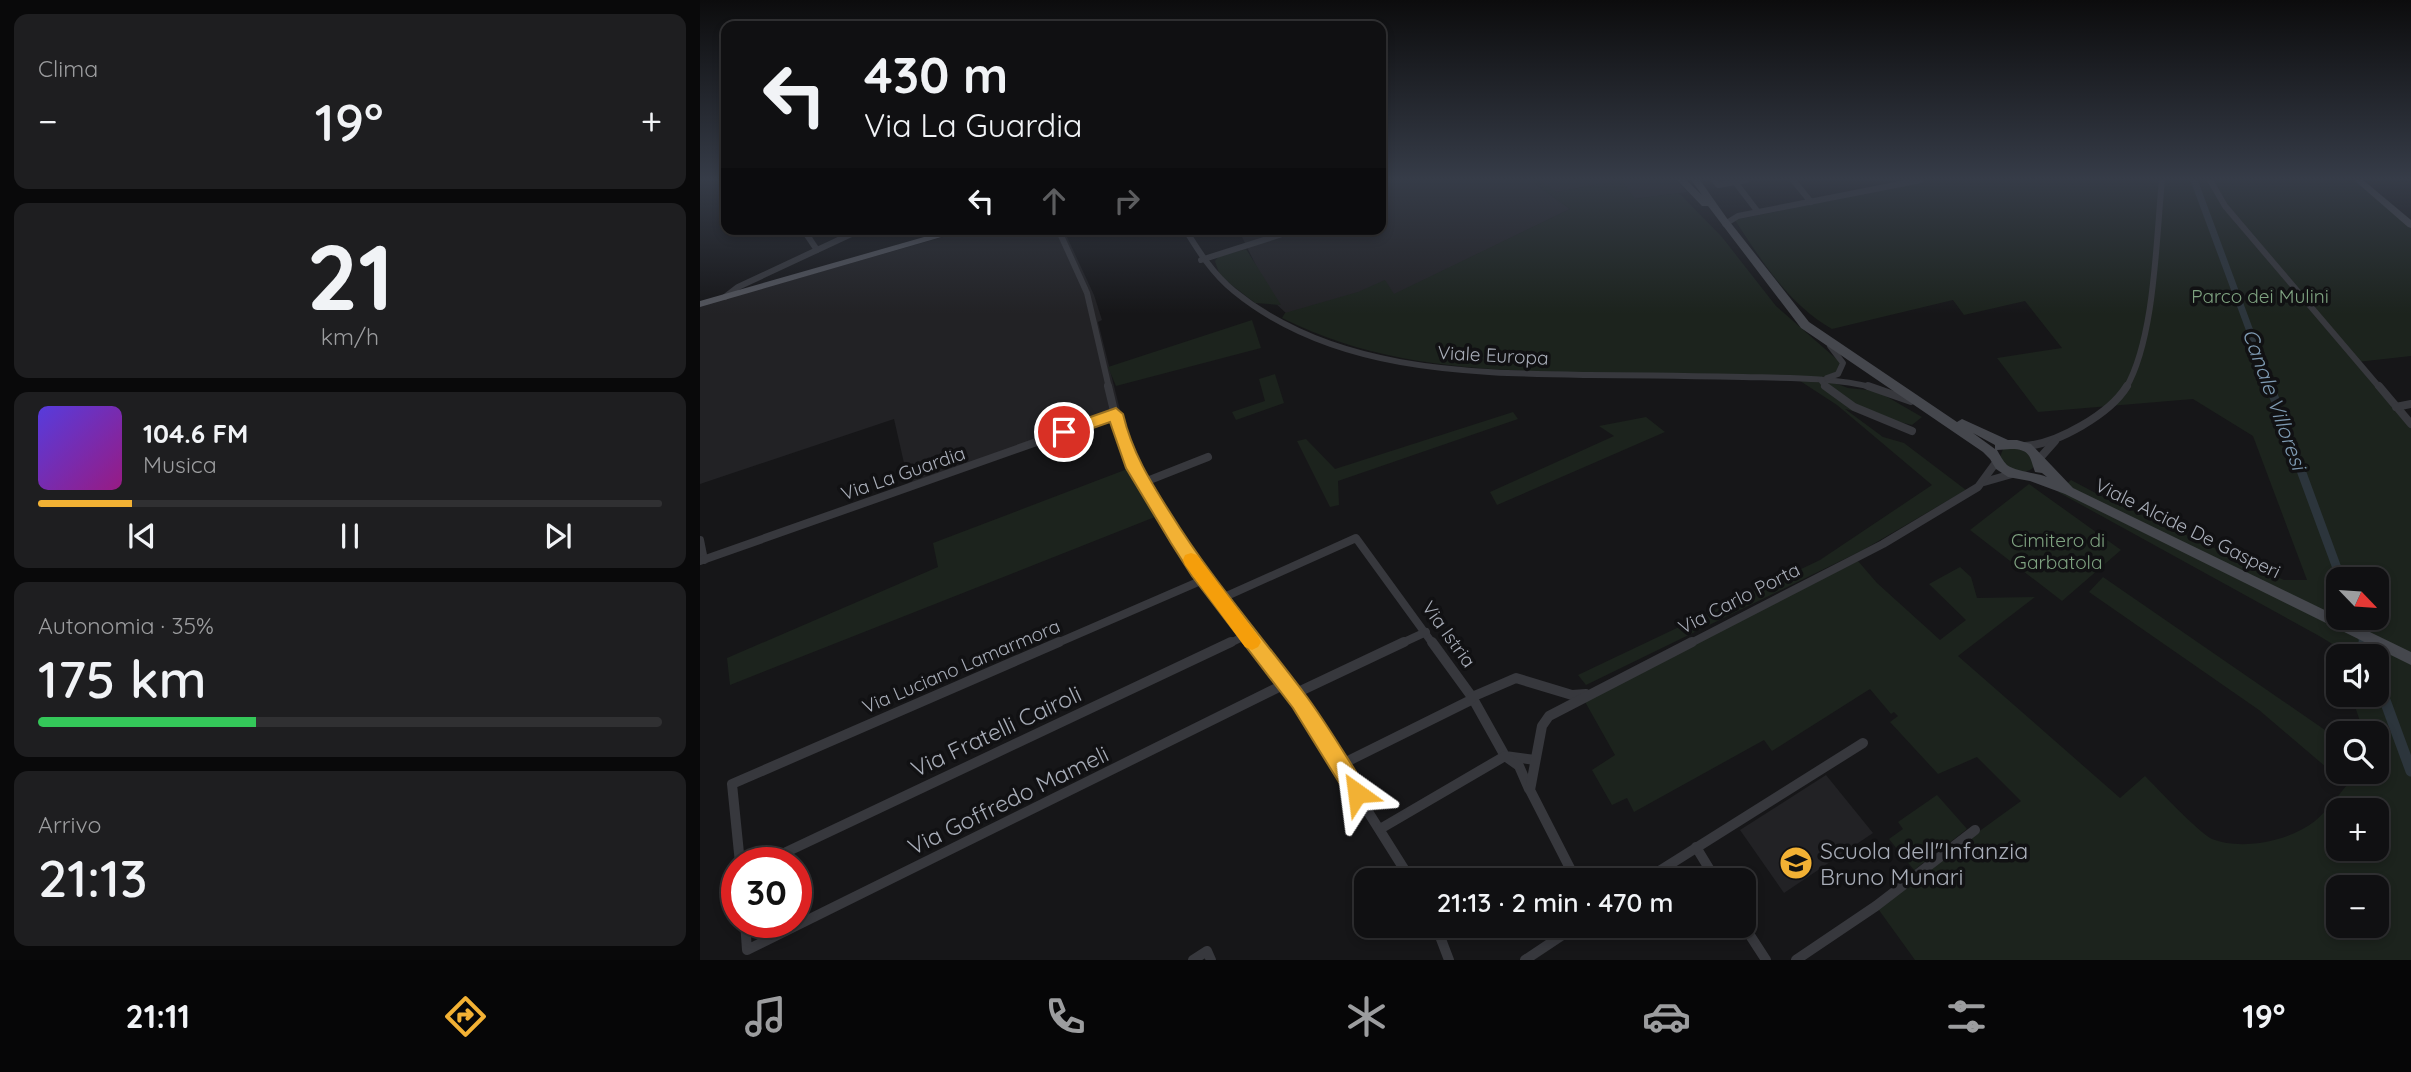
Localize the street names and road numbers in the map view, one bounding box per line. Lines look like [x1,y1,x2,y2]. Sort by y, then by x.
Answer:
street label: Viale Europa [1437,340,1549,370]
street label: Via La Guardia [838,441,968,505]
street label: Viale Alcide De Gasperi [2091,473,2285,583]
street label: Via Carlo Porta [1674,557,1804,639]
street label: Via Istria [1417,596,1481,672]
street label: Via Luciano Lamarmora [858,613,1064,719]
street label: Via Fratelli Cairoli [906,679,1086,783]
street label: Via Goffredo Mameli [903,739,1113,861]

